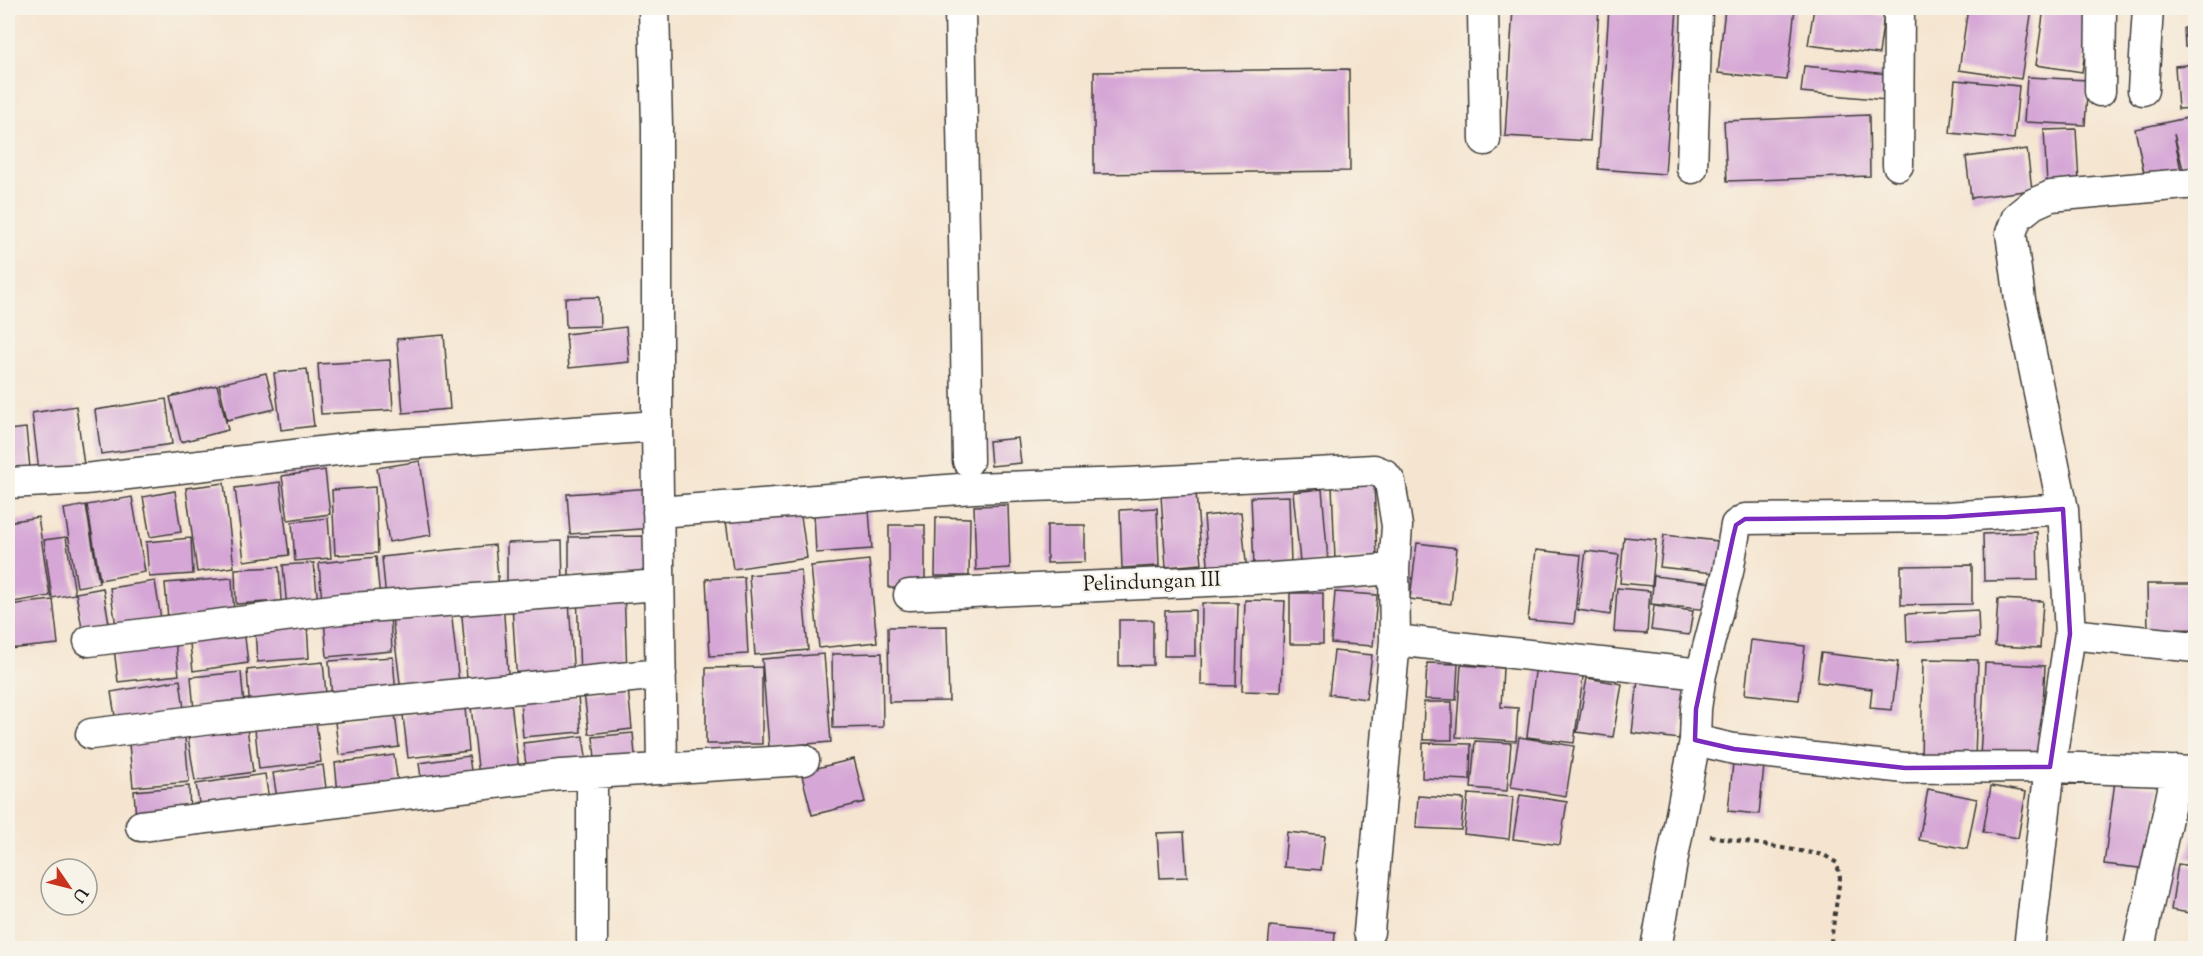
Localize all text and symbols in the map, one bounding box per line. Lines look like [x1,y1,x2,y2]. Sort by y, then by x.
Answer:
street label: Pelindungan III [1082,566,1222,600]
north arrow [39,857,99,917]
text: U [66,882,92,907]

